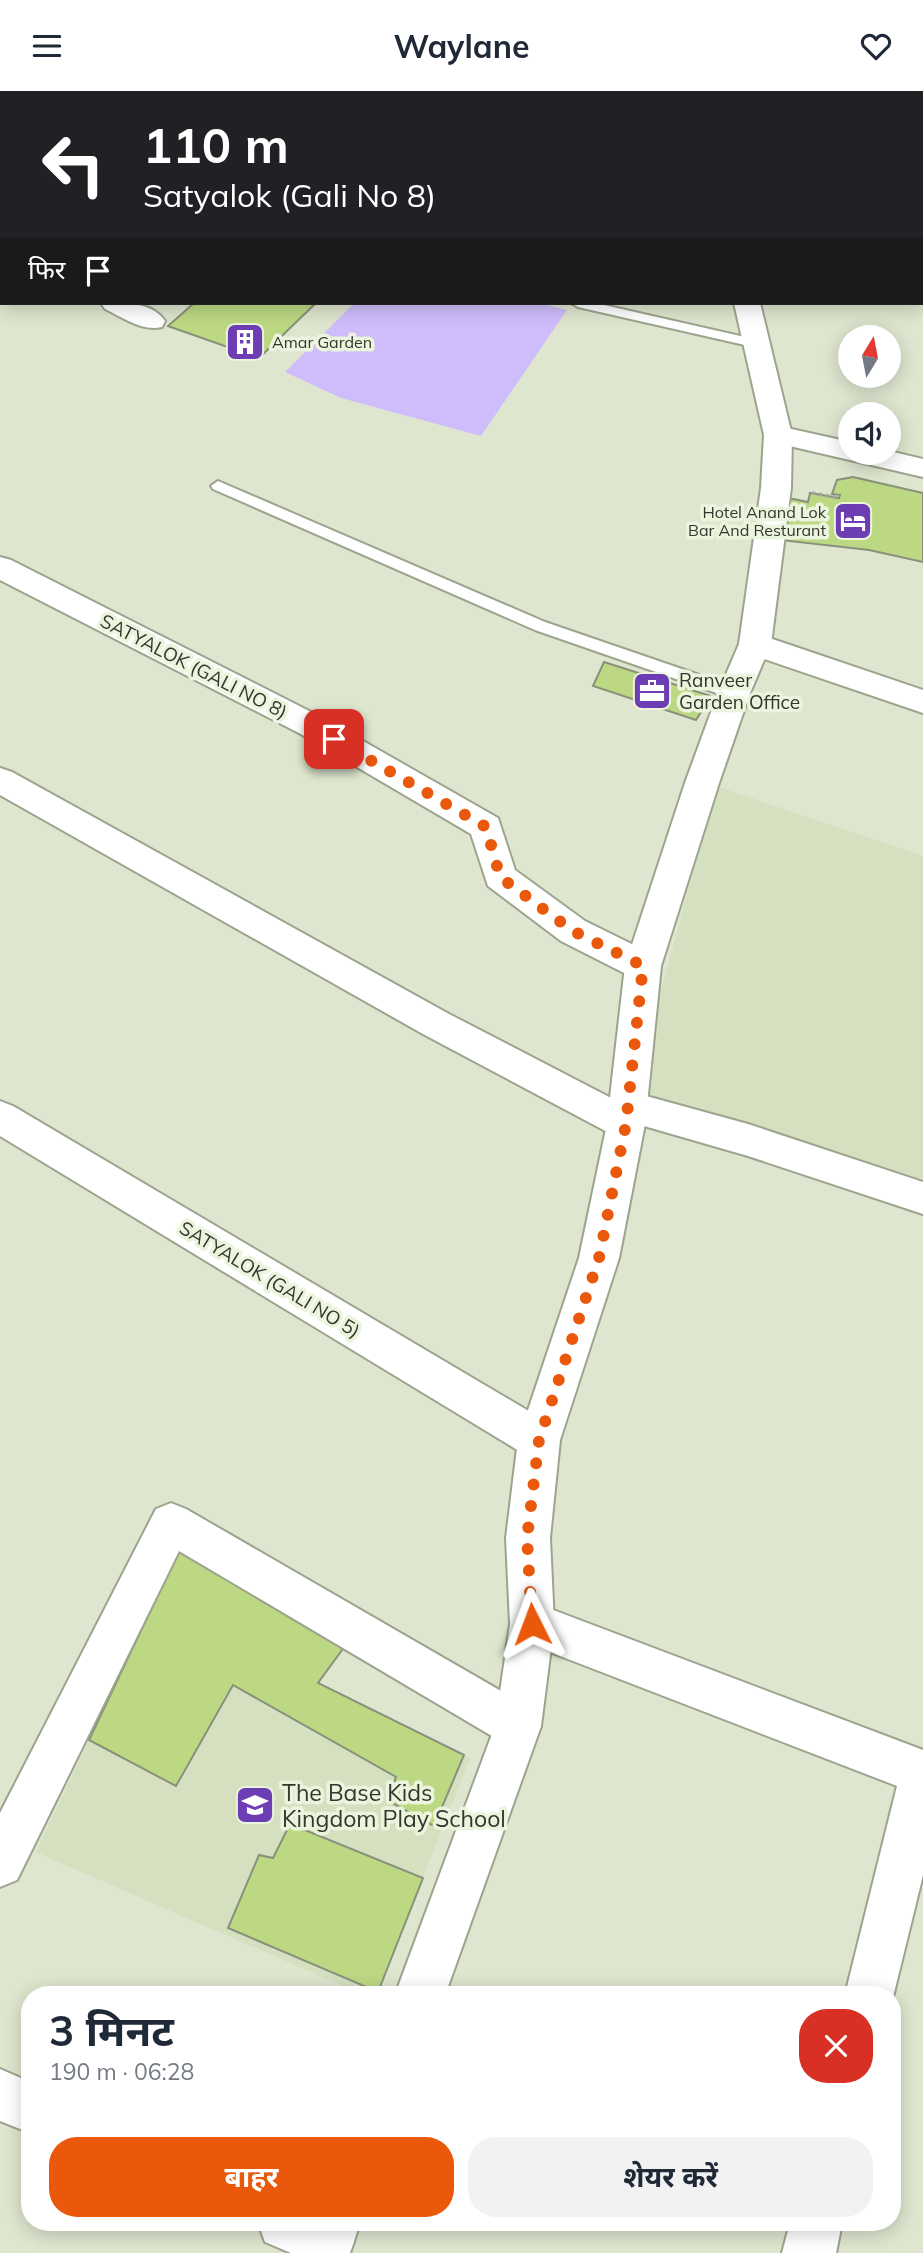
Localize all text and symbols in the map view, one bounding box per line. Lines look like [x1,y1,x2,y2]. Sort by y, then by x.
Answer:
text: Waylane [393,26,530,66]
icon: menu [28,27,66,65]
icon: heart [857,27,895,65]
text: 110 m [143,114,289,175]
icon: left [28,119,119,210]
text: Satyalok (Gali No 8) [143,175,436,215]
icon: arrive [79,252,117,290]
text: फिर [28,253,65,286]
building icon: Amar Garden [224,321,266,363]
north arrow [838,325,901,389]
map controls [838,325,901,465]
place label: Amar Garden [272,332,372,352]
button: sound [838,402,901,465]
hotel icon: Hotel Anand Lok Bar And Resturant [832,500,874,542]
place label: Hotel Anand Lok Bar And Resturant [688,502,827,540]
street label: SATYALOK (GALI NO 8) [96,608,292,724]
place label: Ranveer Garden Office [679,668,800,714]
office icon: Ranveer Garden Office [631,670,673,712]
pin [304,709,364,769]
icon: arrive [315,720,353,758]
street label: SATYALOK (GALI NO 5) [175,1215,365,1343]
position arrow [495,1587,569,1661]
place label: The Base Kids Kingdom Play School [282,1778,506,1833]
school or university icon: The Base Kids Kingdom Play School [234,1784,276,1826]
text: 3 मिनट [49,2004,174,2057]
button: close [799,2009,873,2083]
text: 190 m · 06:28 [49,2057,194,2086]
button: बाहर [49,2137,454,2217]
button: शेयर करें [468,2137,873,2217]

